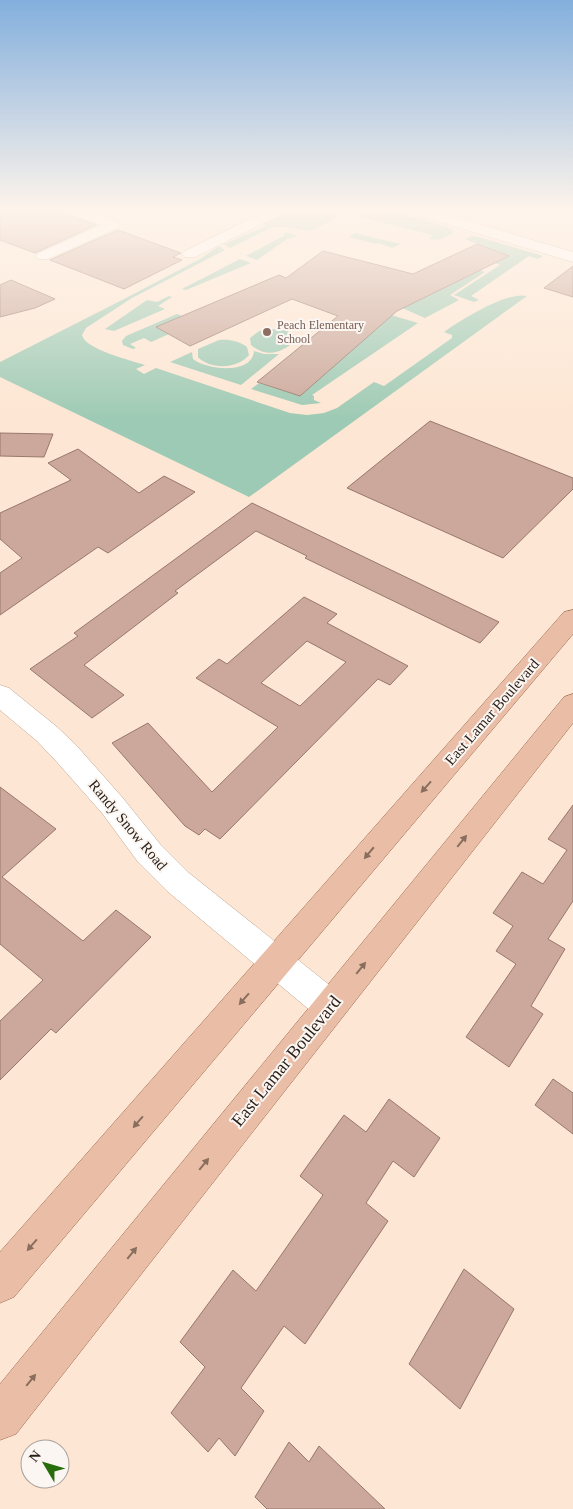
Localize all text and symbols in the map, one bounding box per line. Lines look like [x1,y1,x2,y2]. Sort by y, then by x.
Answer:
place label: Peach Elementary School [277,318,364,346]
marker: Peach Elementary School [261,326,273,338]
street label: East Lamar Boulevard [442,655,543,768]
street label: Randy Snow Road [86,777,171,874]
one-way arrow [420,780,432,792]
one-way arrow [457,835,468,848]
one-way arrow [363,846,375,858]
one-way arrow [355,962,366,975]
street label: East Lamar Boulevard [227,992,345,1130]
one-way arrow [239,992,250,1005]
one-way arrow [133,1115,144,1128]
one-way arrow [198,1157,209,1170]
one-way arrow [27,1238,38,1251]
one-way arrow [127,1247,138,1260]
one-way arrow [25,1373,36,1386]
north arrow [20,1439,70,1489]
text: N [26,1448,44,1465]

